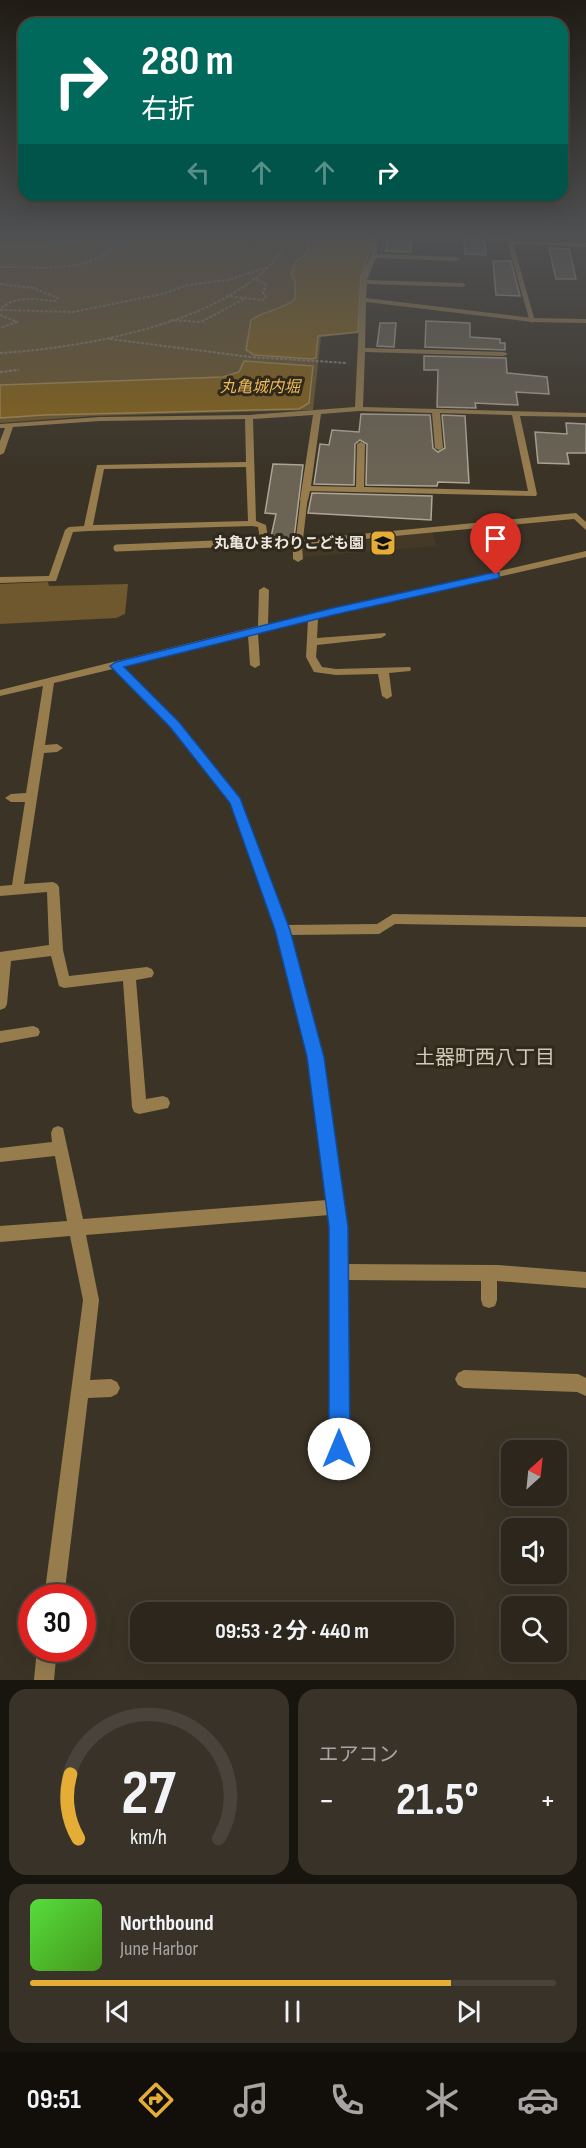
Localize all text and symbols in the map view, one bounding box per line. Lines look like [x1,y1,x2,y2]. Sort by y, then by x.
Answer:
text: 280 m [141,36,234,87]
icon: right [42,42,120,120]
text: 右折 [141,94,195,126]
icon: left [182,156,215,189]
icon: ahead [245,156,278,189]
icon: ahead [308,156,341,189]
icon: right [371,156,404,189]
water label: 丸亀城内堀 [220,378,303,397]
pin [470,513,521,575]
icon: arrive [479,522,512,555]
school or university icon: 丸亀ひまわりこども園 [368,528,398,558]
place label: 丸亀ひまわりこども園 [214,534,364,553]
district label: 土器町西八丁目 [415,1046,555,1070]
position arrow [307,1417,371,1481]
north arrow [501,1440,567,1506]
map controls [501,1440,567,1662]
button: sound [501,1518,567,1584]
speed limit sign: 30 [18,1584,96,1662]
button: search [501,1596,567,1662]
text: 09:53 · 2 分 · 440 m [215,1618,369,1645]
text: エアコン [319,1743,399,1767]
text: 27 [121,1757,177,1832]
text: 21.5° [396,1773,479,1828]
text: − [319,1781,335,1821]
text: + [540,1781,556,1821]
text: km/h [130,1825,167,1850]
text: Northbound [120,1910,214,1937]
text: June Harbor [120,1937,198,1961]
icon: previous [101,1995,134,2028]
icon: pause [276,1995,309,2028]
icon: next [452,1995,485,2028]
icon: directions [135,2079,177,2121]
icon: music [230,2079,272,2121]
icon: phone [326,2079,368,2121]
icon: climate [421,2079,463,2121]
icon: car [517,2079,559,2121]
text: 09:51 [27,2084,81,2116]

